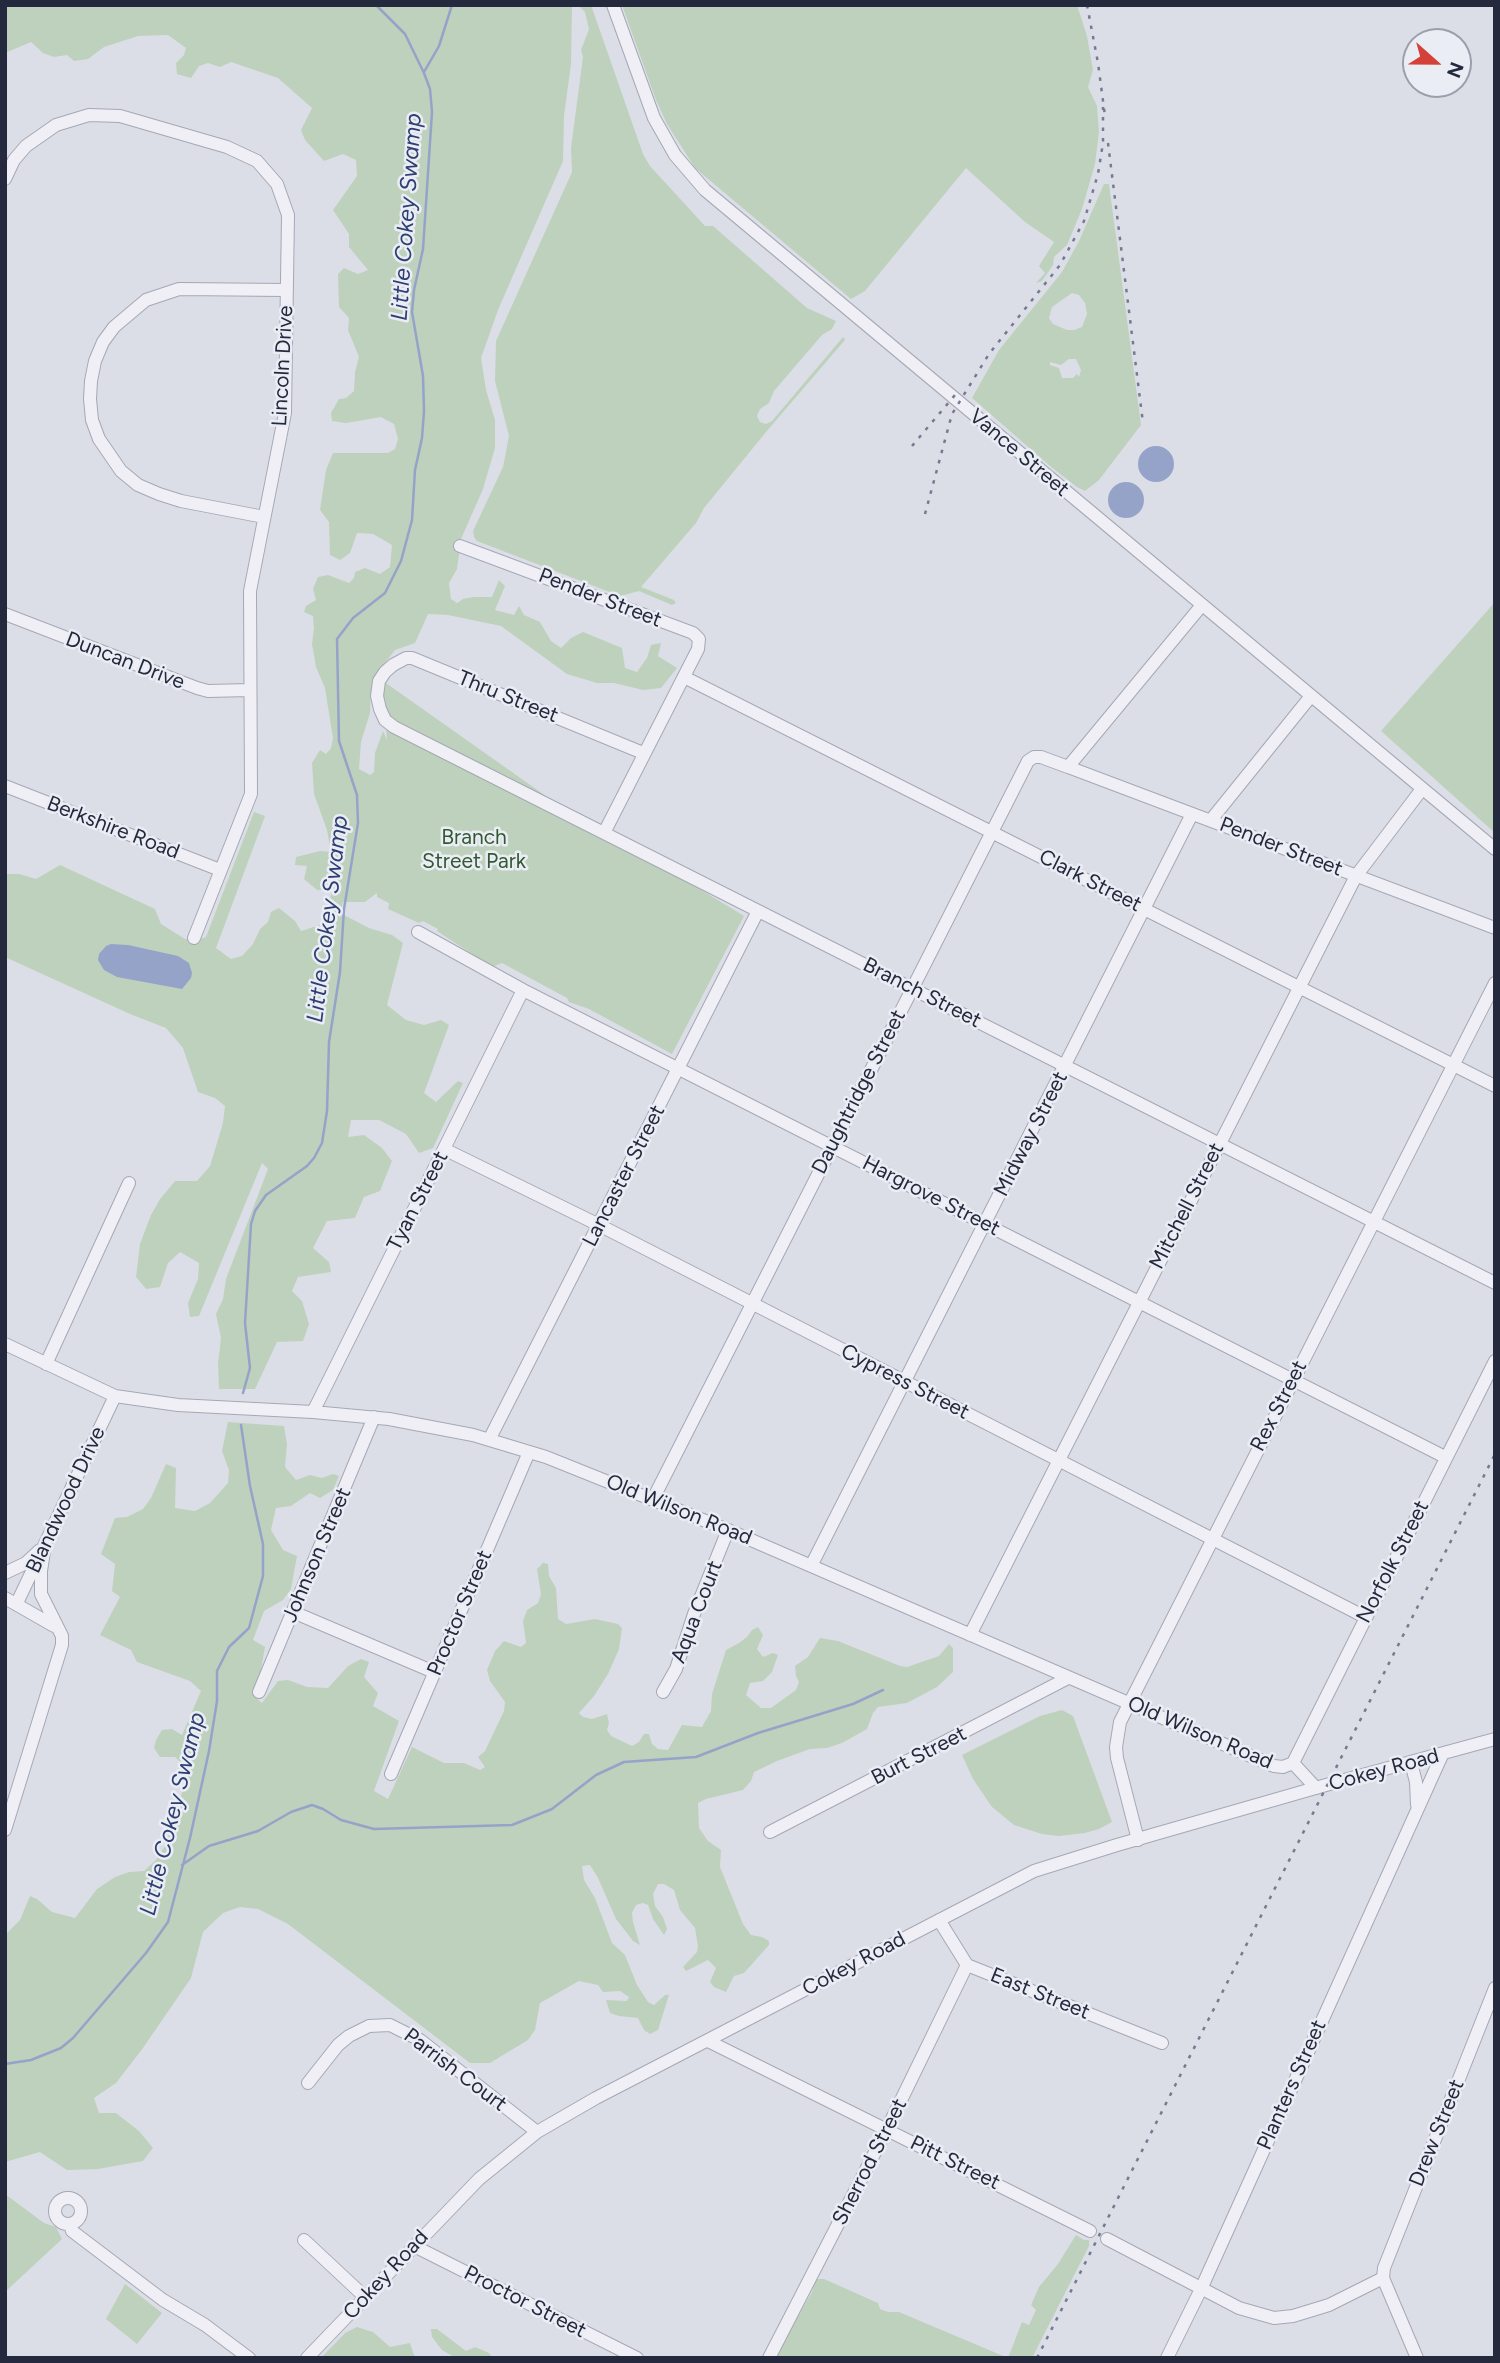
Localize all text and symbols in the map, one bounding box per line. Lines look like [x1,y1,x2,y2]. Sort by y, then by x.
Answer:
north arrow [1402,28,1472,98]
text: N [1442,59,1469,81]
water label: Little Cokey Swamp [386,112,428,322]
street label: Lincoln Drive [267,305,299,427]
street label: Vance Street [964,404,1074,502]
street label: Pender Street [535,563,665,633]
street label: Duncan Drive [62,627,188,695]
street label: Thru Street [454,665,562,729]
street label: Berkshire Road [43,791,183,865]
street label: Pender Street [1216,812,1346,882]
water label: Little Cokey Swamp [302,814,354,1024]
park label: Branch Street Park [422,825,526,875]
street label: Clark Street [1034,844,1146,918]
street label: Branch Street [859,952,985,1034]
street label: Daughtridge Street [807,1006,911,1178]
street label: Midway Street [989,1067,1073,1201]
street label: Lancaster Street [577,1101,671,1251]
street label: Mitchell Street [1144,1139,1230,1273]
street label: Tyan Street [382,1147,454,1255]
street label: Hargrove Street [858,1150,1004,1242]
street label: Cypress Street [837,1339,973,1425]
street label: Rex Street [1245,1356,1313,1456]
street label: Blandwood Drive [21,1423,111,1577]
street label: Old Wilson Road [602,1469,756,1551]
street label: Johnson Street [277,1484,357,1626]
street label: Norfolk Street [1351,1497,1435,1627]
street label: Proctor Street [422,1546,498,1680]
street label: Aqua Court [666,1557,728,1667]
street label: Old Wilson Road [1124,1691,1276,1775]
water label: Little Cokey Swamp [134,1710,212,1918]
street label: Burt Street [867,1721,971,1791]
street label: Cokey Road [1326,1743,1442,1797]
street label: Cokey Road [798,1926,910,2002]
street label: East Street [987,1963,1093,2025]
street label: Planters Street [1252,2016,1332,2154]
street label: Parrish Court [399,2023,511,2117]
street label: Drew Street [1404,2076,1470,2190]
street label: Sherrod Street [827,2094,913,2230]
street label: Pitt Street [906,2130,1004,2196]
street label: Cokey Road [338,2225,434,2325]
street label: Proctor Street [460,2260,590,2344]

